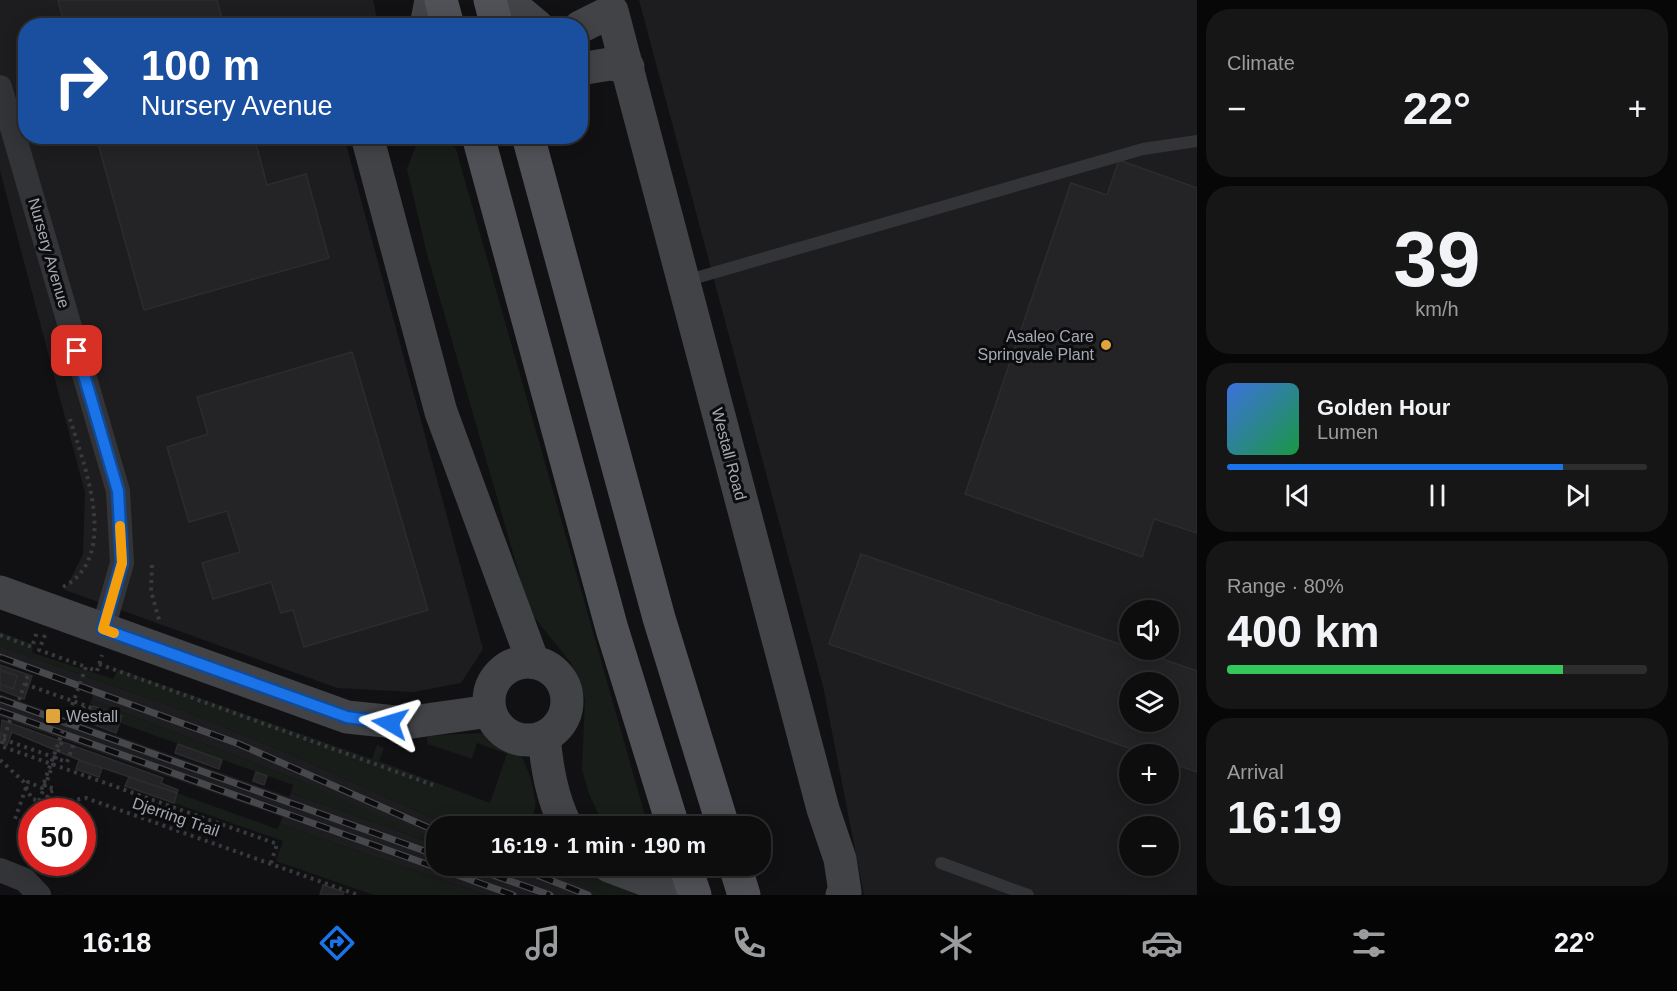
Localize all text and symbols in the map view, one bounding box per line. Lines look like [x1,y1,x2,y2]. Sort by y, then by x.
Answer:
icon: right [42,42,120,120]
text: 100 m [141,42,260,89]
text: Climate [1227,52,1295,74]
text: 22° [1403,83,1471,134]
text: − [1227,90,1246,127]
text: + [1628,90,1647,127]
text: Nursery Avenue [141,91,333,121]
street label: Nursery Avenue [25,196,73,310]
text: 39 [1394,215,1480,303]
text: km/h [1415,298,1459,320]
pin [51,325,102,376]
place label: Asaleo Care Springvale Plant [977,328,1095,363]
icon: arrive [60,334,93,367]
marker: Asaleo Care Springvale Plant [1099,338,1113,352]
text: Golden Hour [1317,395,1450,420]
street label: Westall Road [709,406,749,502]
text: Lumen [1317,421,1378,443]
icon: previous [1281,479,1314,512]
icon: pause [1421,479,1454,512]
icon: next [1561,479,1594,512]
text: Range · 80% [1227,575,1344,597]
map controls [1119,600,1179,876]
button: sound [1119,600,1179,660]
text: 400 km [1227,606,1380,657]
button: layers [1119,672,1179,732]
position arrow [358,691,422,755]
marker: Westall [44,707,62,725]
place label: Westall [66,708,118,725]
button: + [1119,744,1179,804]
text: Arrival [1227,761,1284,783]
text: 16:19 [1227,792,1342,843]
street label: Djerring Trail [130,794,222,840]
speed limit sign: 50 [18,798,96,876]
button: − [1119,816,1179,876]
text: 16:19 · 1 min · 190 m [491,833,706,858]
icon: directions [316,922,358,964]
icon: music [522,922,564,964]
icon: phone [728,922,770,964]
icon: climate [935,922,977,964]
icon: car [1141,922,1183,964]
icon: filters [1348,922,1390,964]
text: 16:18 [82,928,151,958]
text: 22° [1554,928,1595,958]

